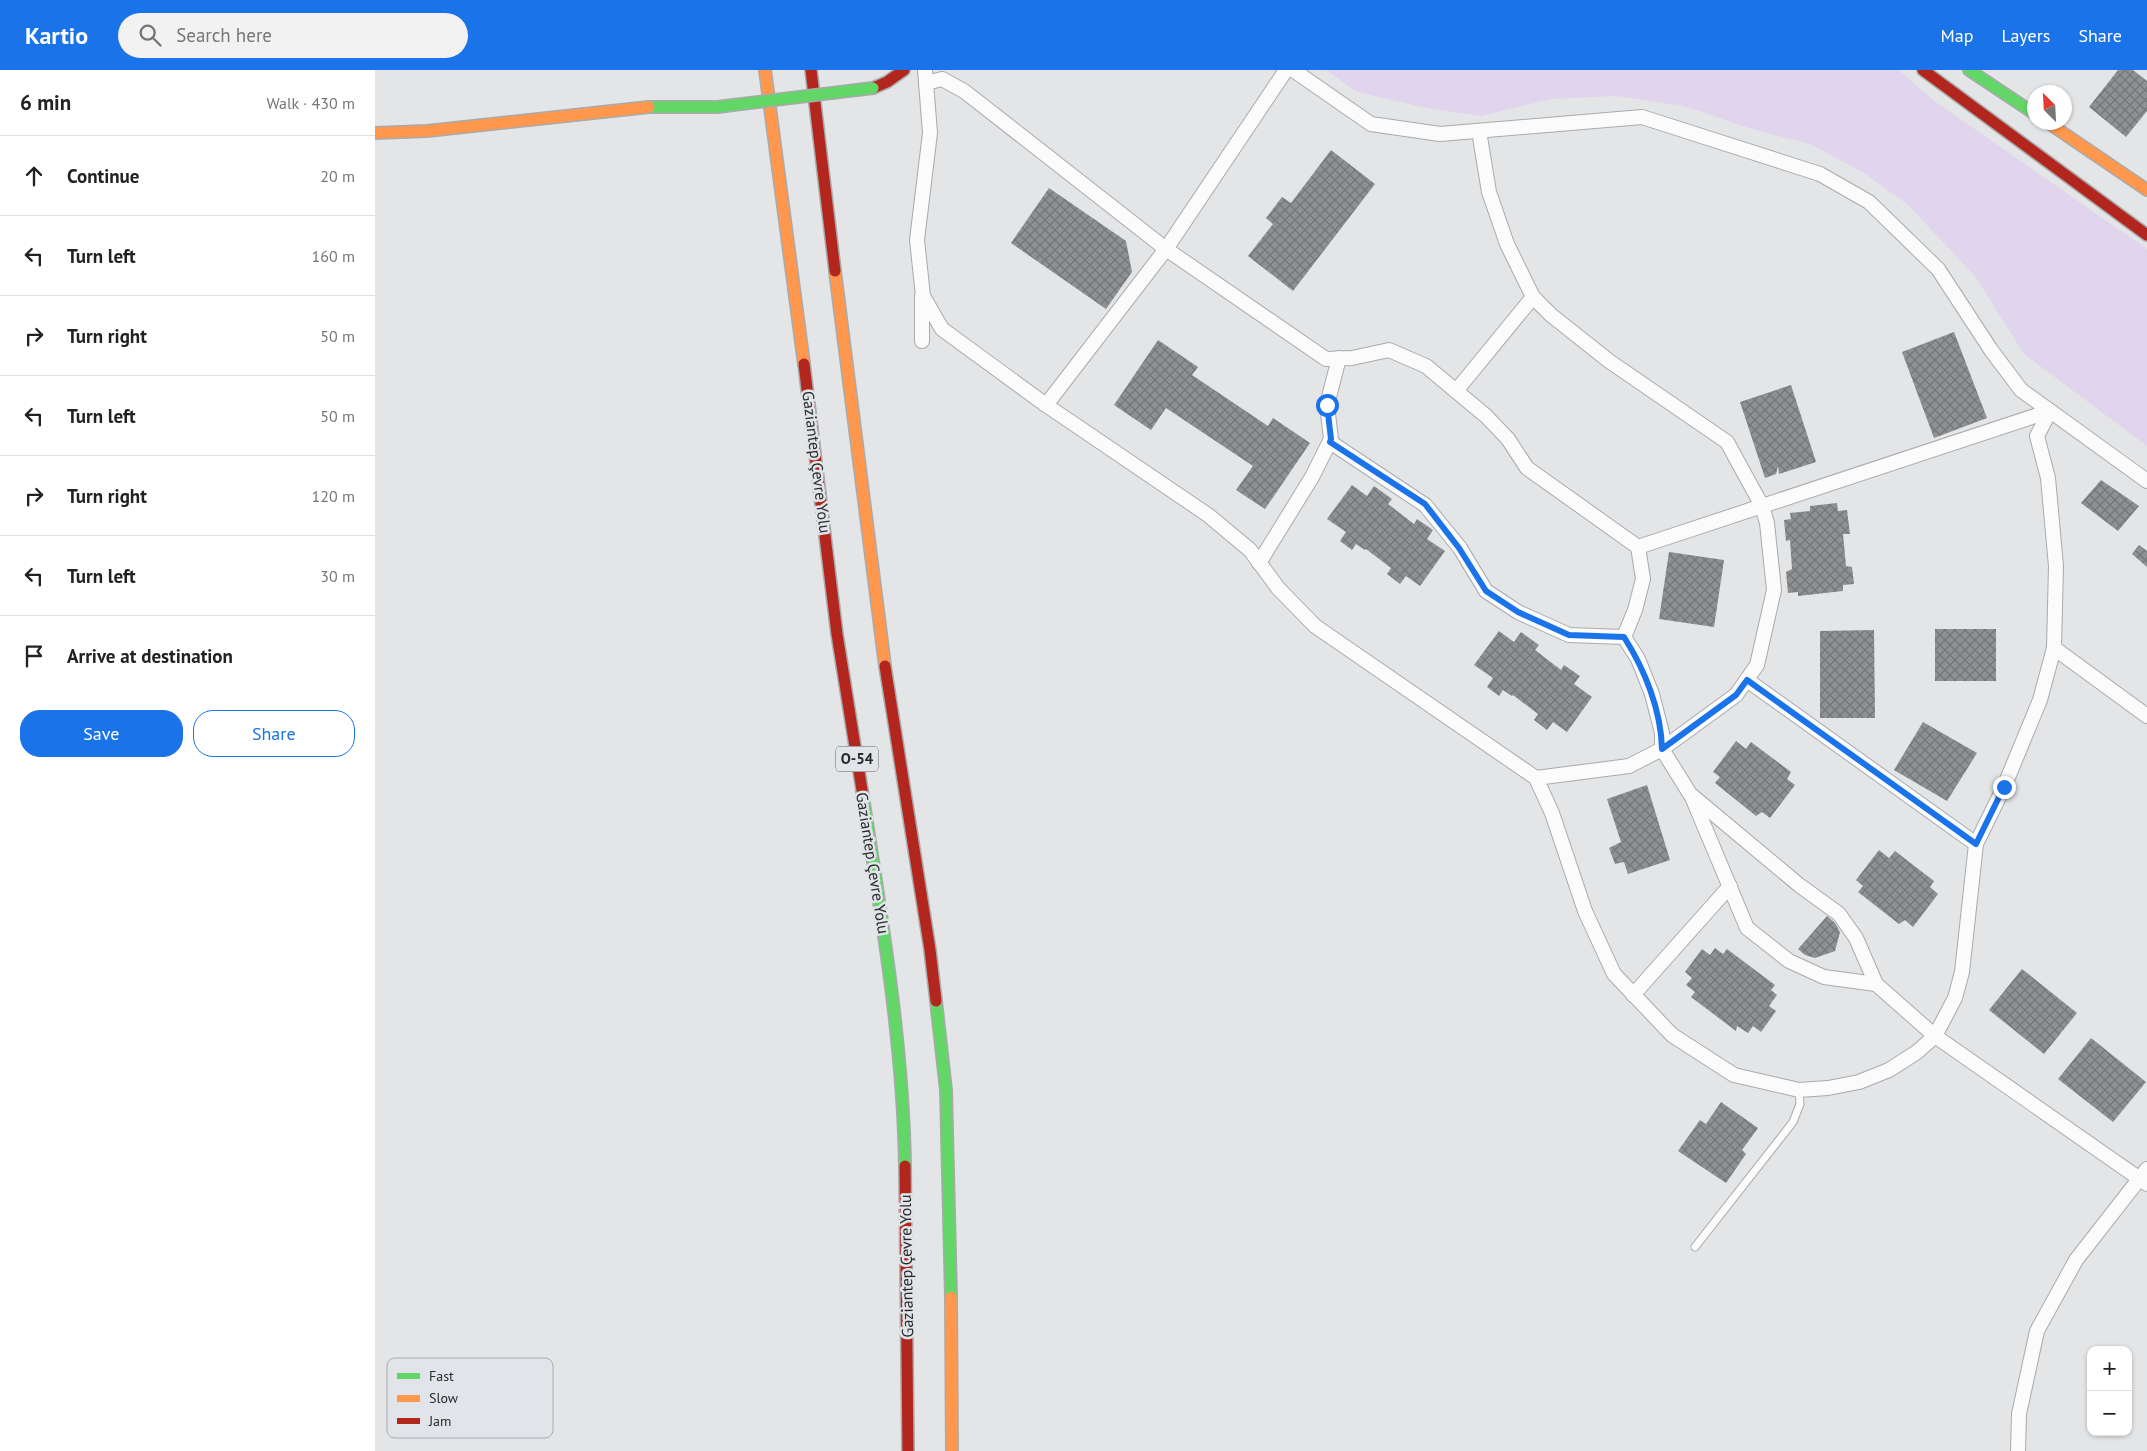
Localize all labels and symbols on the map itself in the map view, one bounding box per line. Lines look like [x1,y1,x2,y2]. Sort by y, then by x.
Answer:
north arrow [2027,85,2072,130]
street label: Gaziantep Çevre Yolu [798,390,836,534]
route start [1316,394,1339,417]
road number: O-54 [836,746,878,772]
route end [1993,776,2016,799]
street label: Gaziantep Çevre Yolu [852,791,894,935]
street label: Gaziantep Çevre Yolu [895,1194,917,1338]
legend [387,1358,553,1438]
text: Fast [429,1367,454,1385]
text: Slow [429,1389,459,1407]
text: Jam [428,1412,451,1430]

